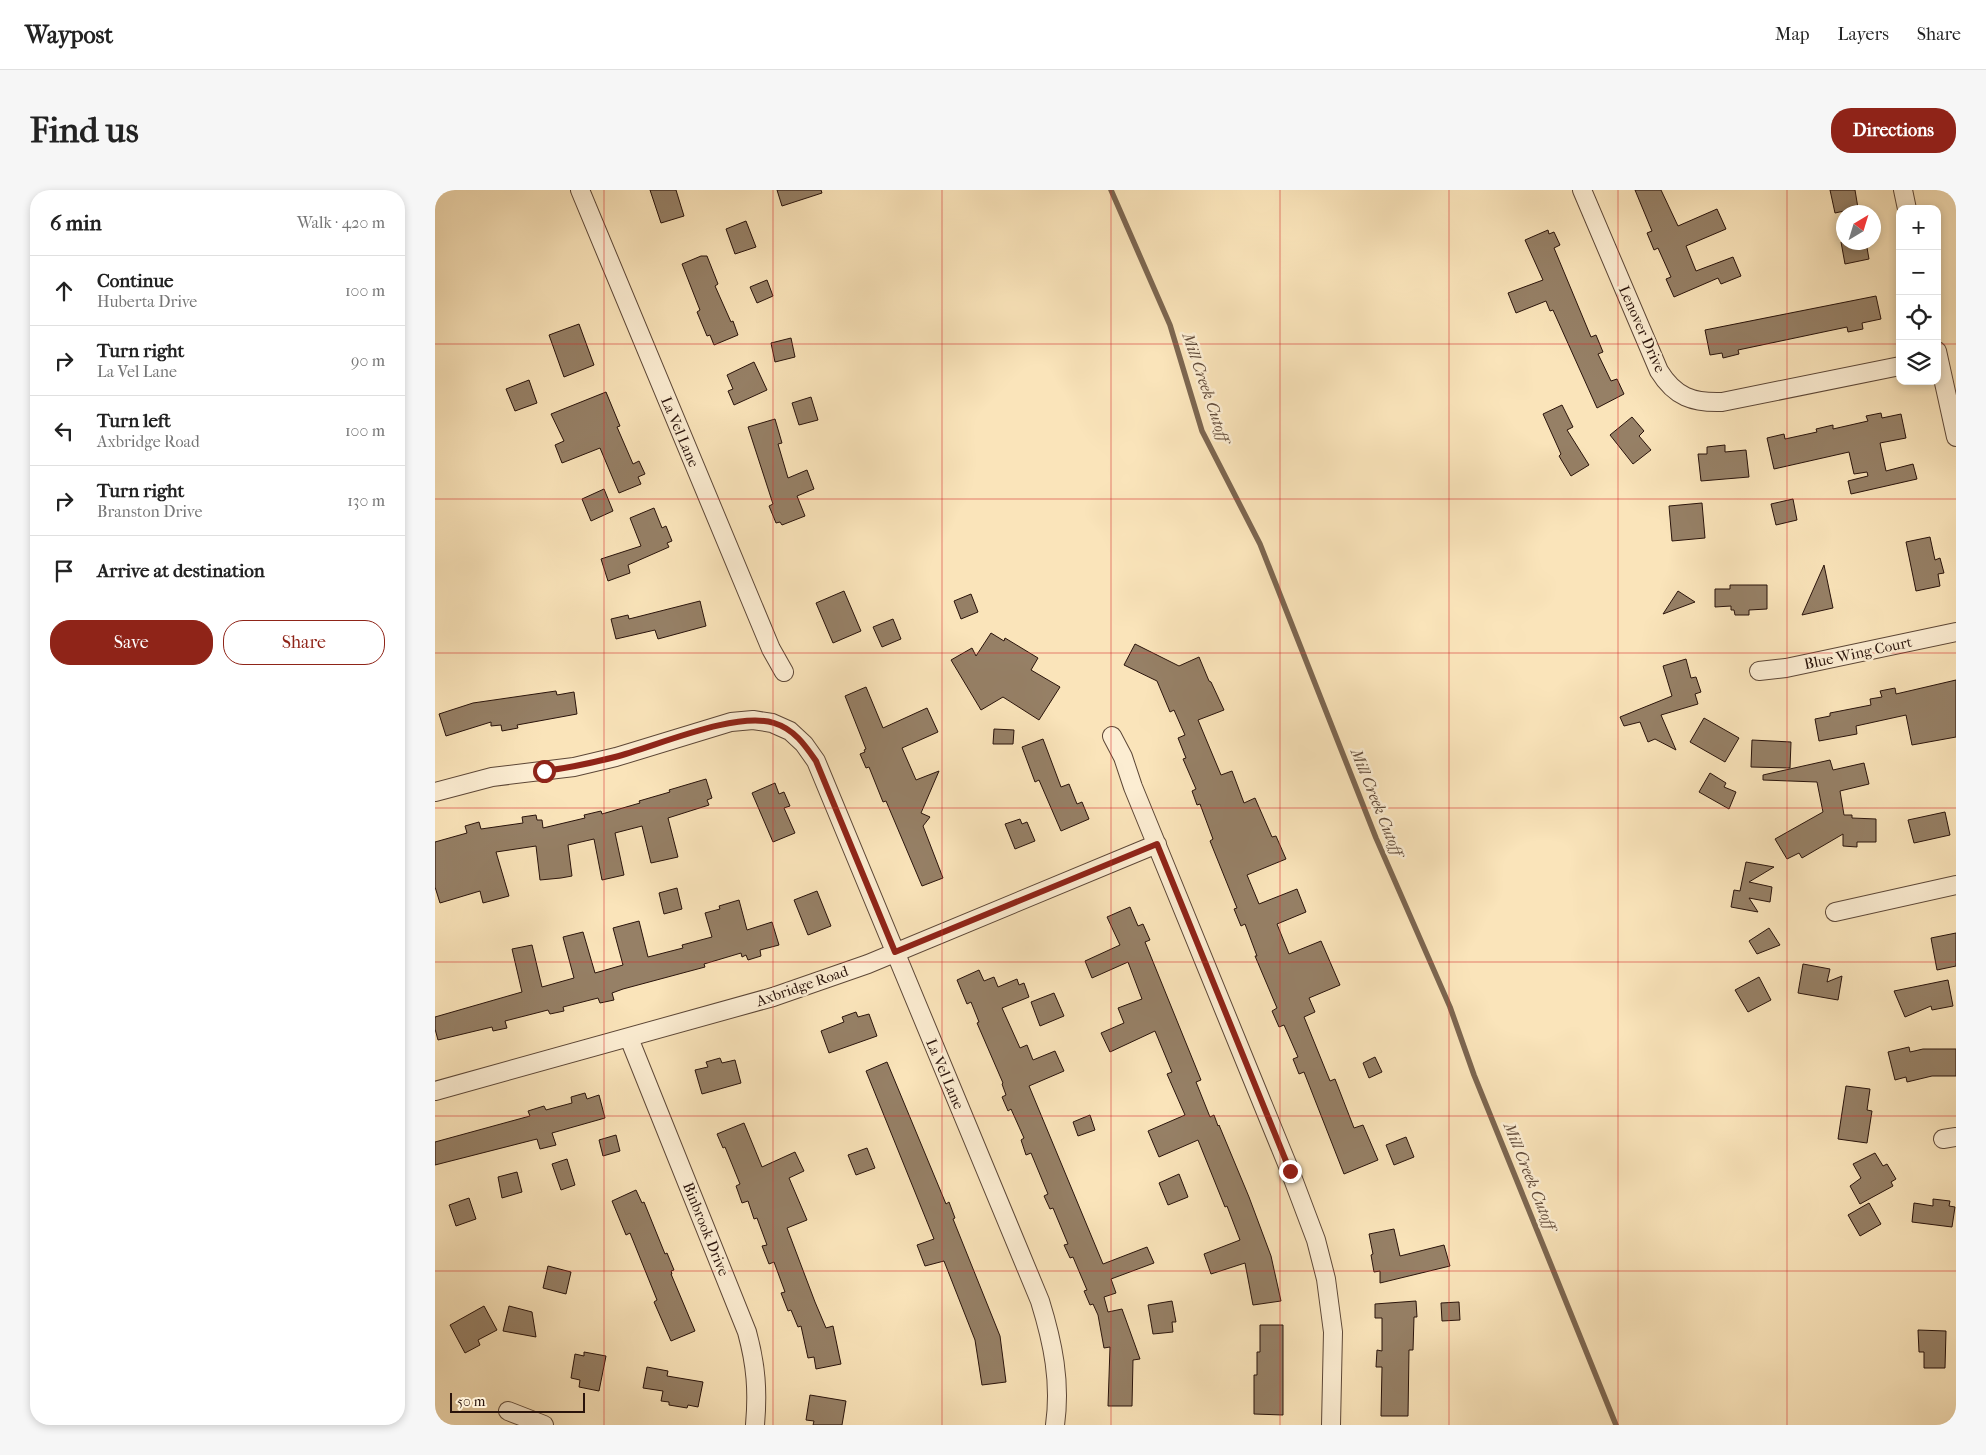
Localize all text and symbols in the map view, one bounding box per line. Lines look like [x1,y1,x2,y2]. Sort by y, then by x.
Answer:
text: Waypost [25,21,113,49]
text: Map [1775,24,1809,45]
text: Layers [1837,24,1889,45]
text: Share [1917,24,1961,45]
button: Directions [1831,108,1956,153]
text: Find us [30,110,139,151]
north arrow [1836,205,1881,250]
map controls [1896,205,1941,385]
button: + [1896,205,1941,250]
text: 6 min [50,211,102,235]
text: Walk · 420 m [297,213,385,232]
button: − [1896,250,1941,295]
text: Continue [97,270,173,292]
icon: ahead [50,277,78,305]
text: 100 m [345,281,385,300]
street label: Lenover Drive [1615,283,1669,376]
text: Huberta Drive [97,292,197,311]
button: locate [1896,295,1941,340]
water label: Mill Creek Cutoff [1178,329,1235,449]
text: Turn right [97,340,184,362]
button: layers [1896,340,1941,385]
icon: right [50,347,78,375]
text: 90 m [351,351,385,370]
text: La Vel Lane [97,362,177,381]
street label: La Vel Lane [657,394,703,471]
text: Turn left [97,410,171,432]
icon: left [50,417,78,445]
text: 100 m [345,421,385,440]
text: Axbridge Road [97,432,200,451]
text: Turn right [97,480,184,502]
icon: right [50,487,78,515]
text: 130 m [347,491,385,510]
text: Branston Drive [97,502,202,521]
icon: arrive [50,557,78,585]
text: Arrive at destination [97,560,265,582]
button: Save [50,620,213,665]
button: Share [223,620,385,665]
street label: Blue Wing Court [1802,633,1914,673]
water label: Mill Creek Cutoff [1346,745,1409,863]
route start [533,760,556,783]
street label: Axbridge Road [753,962,851,1010]
street label: La Vel Lane [922,1036,968,1113]
water label: Mill Creek Cutoff [1499,1119,1562,1237]
route end [1279,1160,1302,1183]
street label: Binbrook Drive [679,1179,733,1279]
scale bar [450,1390,585,1413]
text: 50 m [457,1393,485,1410]

